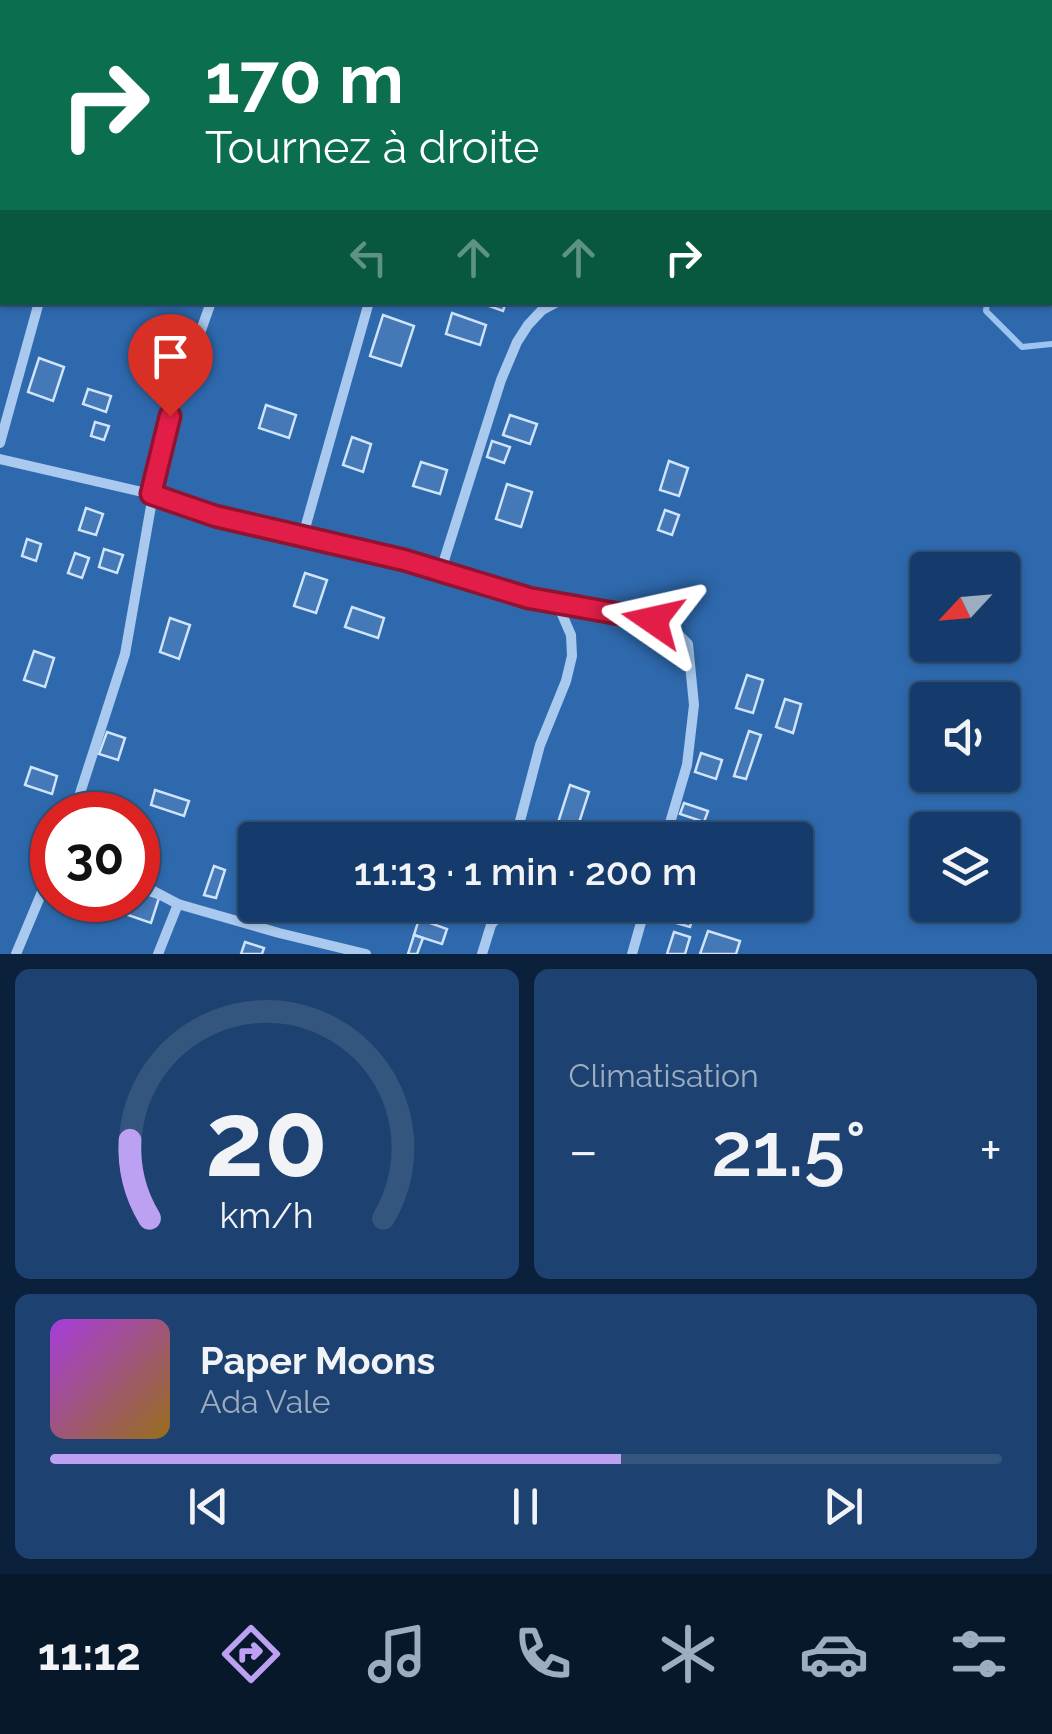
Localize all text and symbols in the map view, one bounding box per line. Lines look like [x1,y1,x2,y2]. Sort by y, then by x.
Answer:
text: 170 m [205,37,404,119]
icon: right [40,40,170,170]
text: Tournez à droite [205,121,539,174]
icon: left [341,230,396,285]
icon: ahead [446,230,501,285]
icon: ahead [551,230,606,285]
icon: right [656,230,711,285]
pin [128,314,213,417]
icon: arrive [143,329,198,384]
north arrow [910,552,1020,662]
map controls [910,552,1020,922]
position arrow [601,568,705,672]
button: sound [910,682,1020,792]
speed limit sign: 30 [30,792,160,922]
button: layers [910,812,1020,922]
text: 11:13 · 1 min · 200 m [354,849,697,894]
text: Climatisation [569,1057,759,1094]
text: 20 [205,1078,328,1200]
text: 21.5° [711,1105,866,1194]
text: − [569,1118,598,1183]
text: + [979,1118,1002,1183]
text: km/h [220,1194,314,1236]
text: Paper Moons [200,1338,435,1383]
text: Ada Vale [200,1383,331,1420]
icon: previous [181,1479,236,1534]
icon: pause [498,1479,553,1534]
icon: next [816,1479,871,1534]
icon: directions [216,1619,286,1689]
icon: music [362,1619,432,1689]
icon: phone [508,1619,578,1689]
icon: climate [653,1619,723,1689]
icon: car [799,1619,869,1689]
icon: filters [944,1619,1014,1689]
text: 11:12 [38,1628,141,1681]

